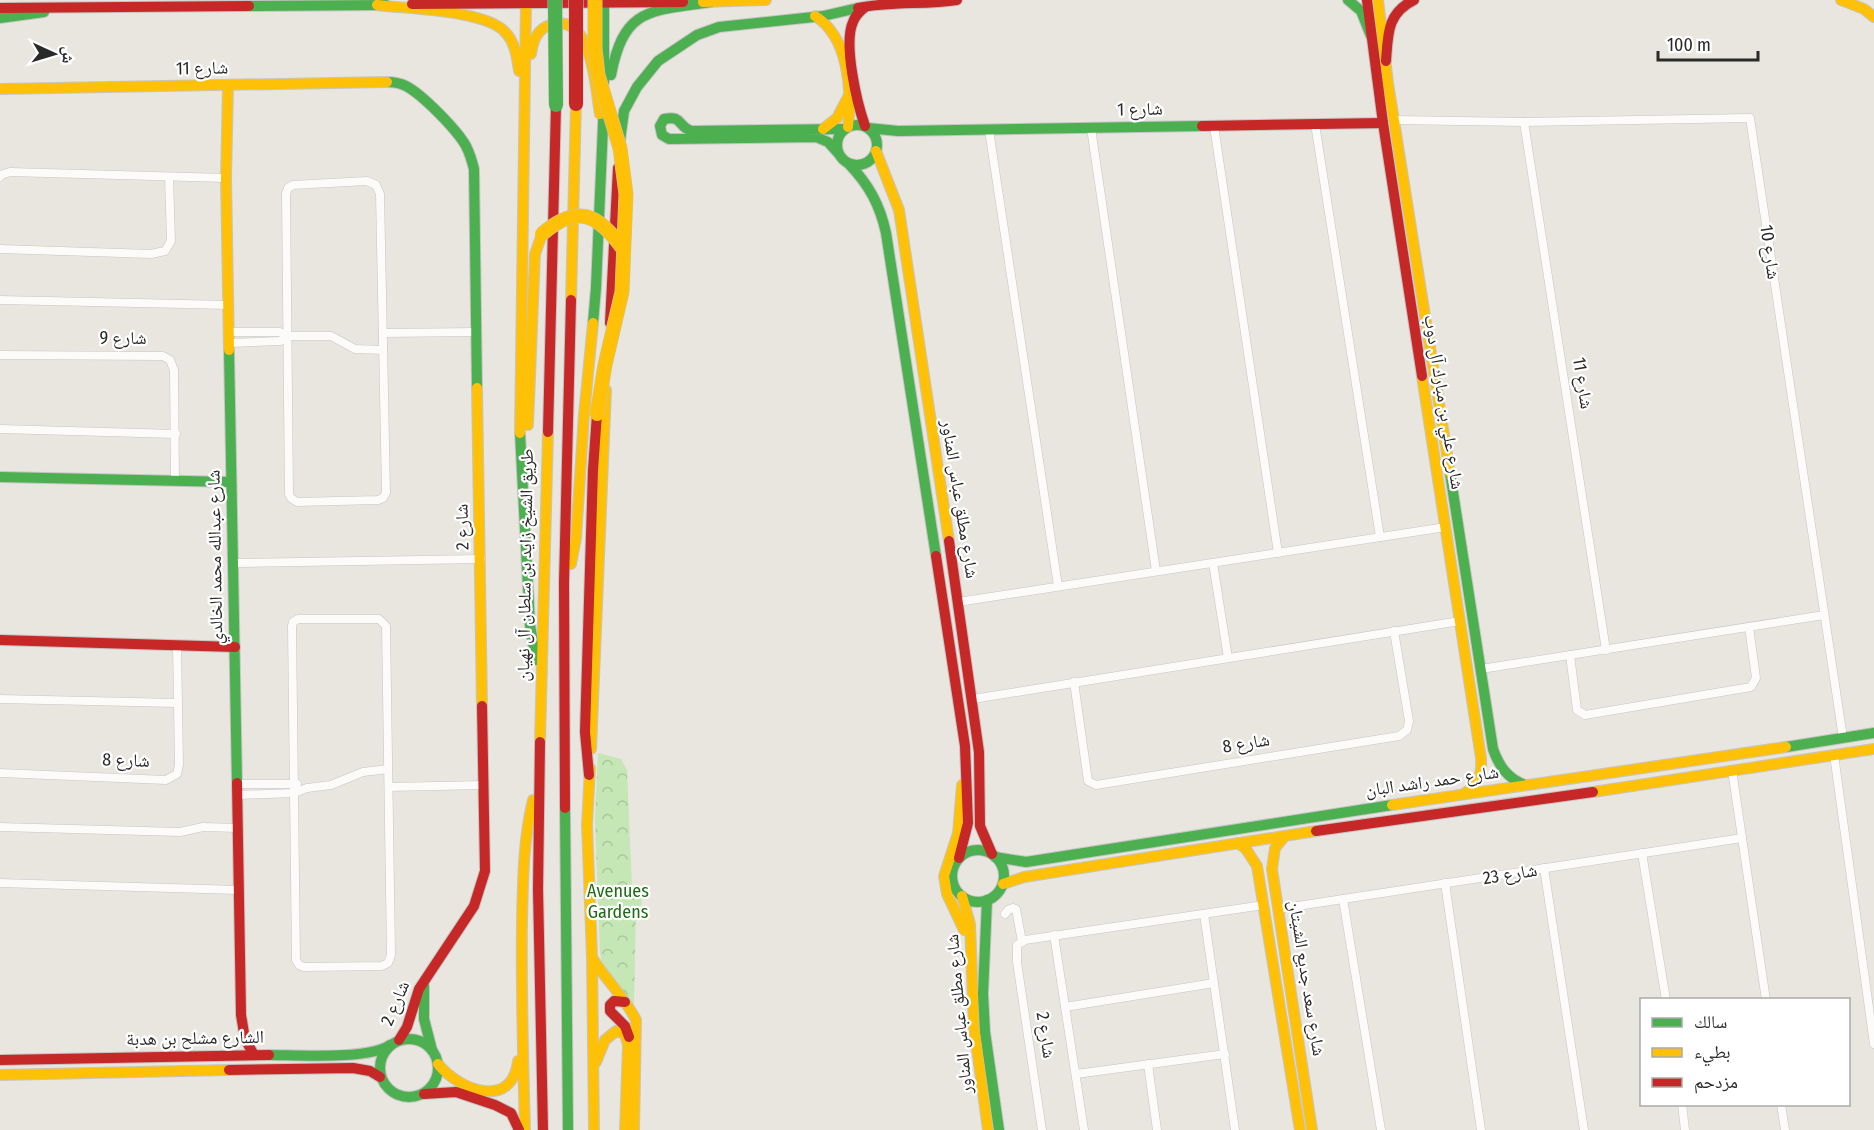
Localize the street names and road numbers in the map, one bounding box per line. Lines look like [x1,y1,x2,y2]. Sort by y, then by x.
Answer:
street label: شارع 11 [176,57,228,79]
street label: شارع 1 [1117,98,1163,120]
street label: شارع 10 [1755,223,1785,281]
street label: شارع علي بن مبارك آل دوب [1416,313,1469,491]
street label: شارع 9 [99,327,147,349]
street label: شارع 11 [1568,355,1598,411]
street label: شارع مطلق عباس المناور [936,417,983,580]
street label: طريق الشيخ زايد بن سلطان آل نهيان [512,448,539,682]
street label: شارع عبدالله محمد الخالدي [202,469,231,645]
street label: شارع 2 [451,504,473,550]
street label: شارع 8 [1221,728,1271,758]
street label: شارع 8 [102,748,150,772]
street label: شارع حمد راشد البان [1364,761,1500,801]
street label: شارع 23 [1481,859,1539,889]
street label: شارع سعد جديع الشيتان [1283,898,1330,1058]
street label: شارع مطلق عباس المناور [941,933,977,1096]
street label: شارع 2 [376,977,414,1029]
street label: شارع 2 [1032,1010,1060,1060]
street label: الشارع مشلح بن هدبة [126,1026,264,1051]

